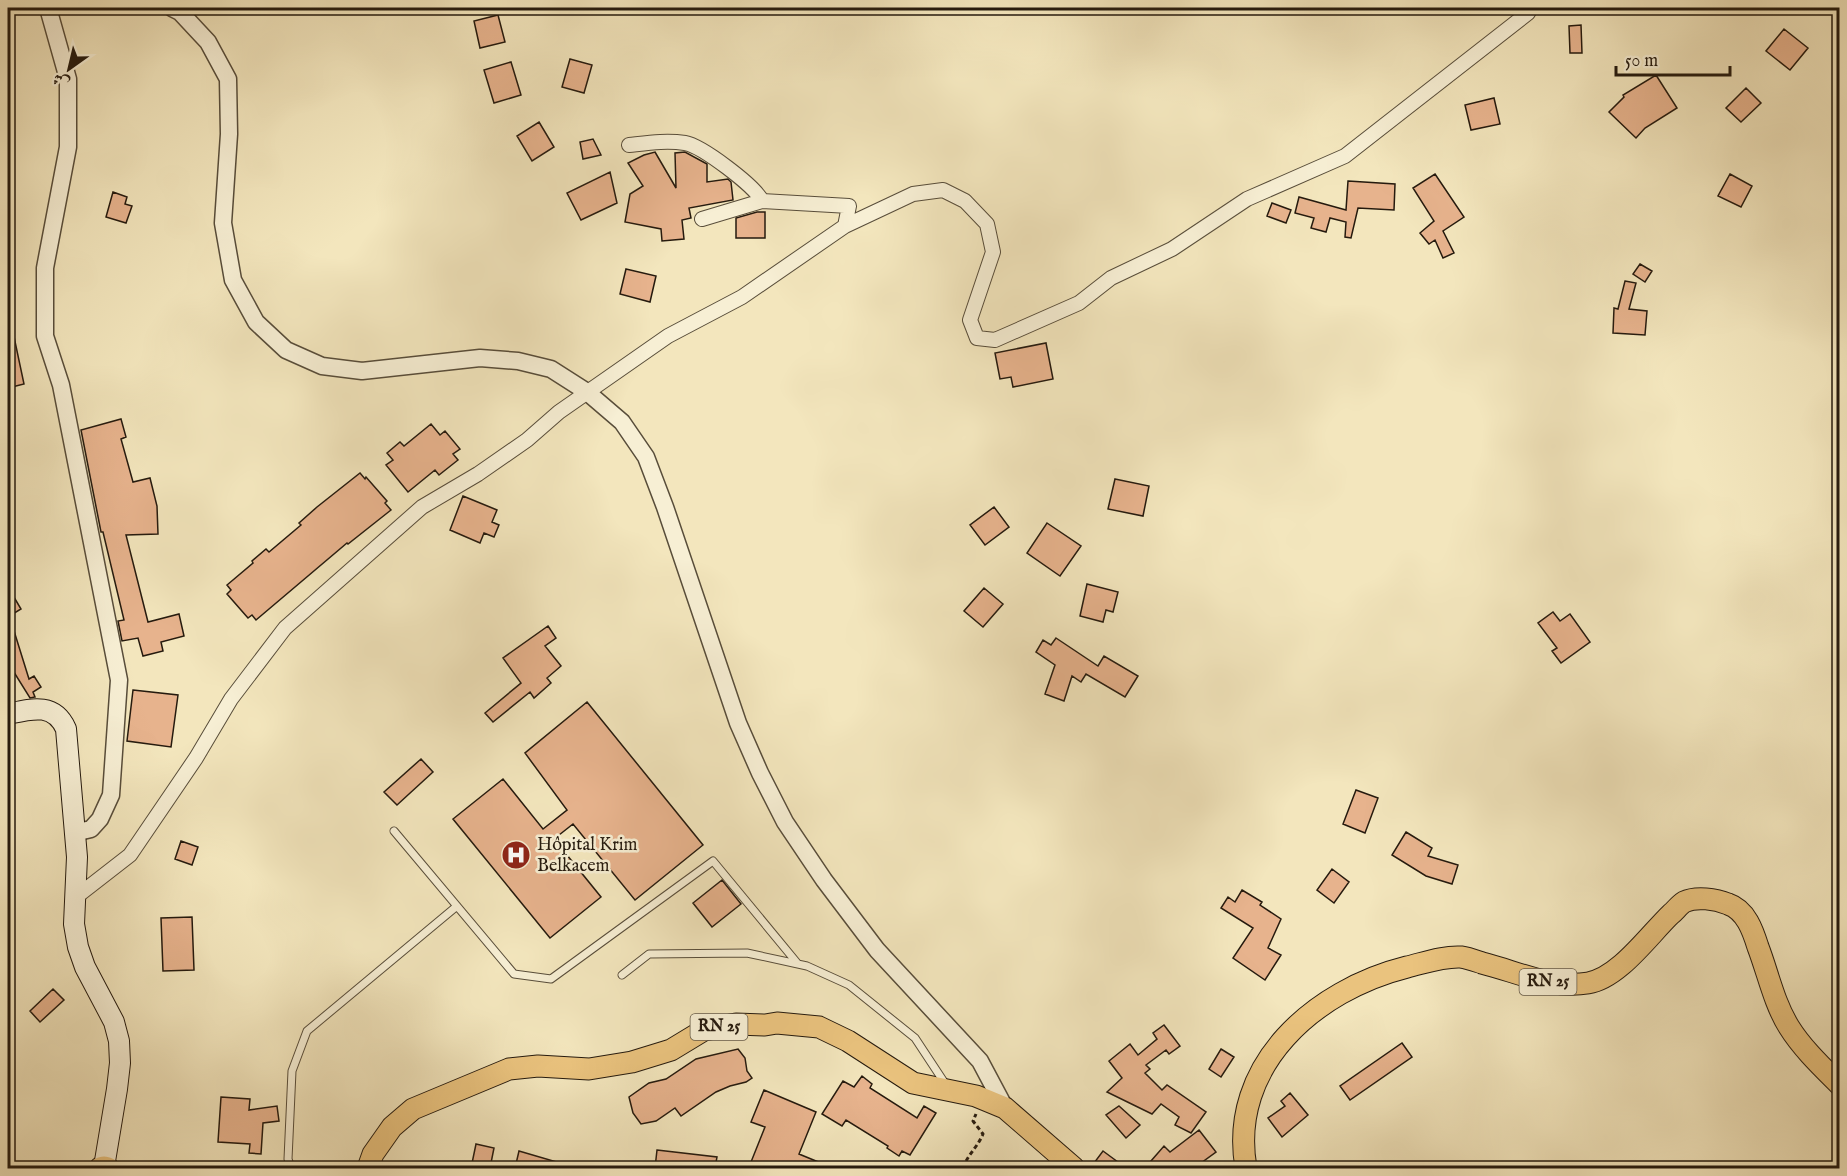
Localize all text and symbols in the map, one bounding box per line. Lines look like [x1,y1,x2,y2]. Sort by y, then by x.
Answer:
north arrow [39,39,99,99]
scale bar [1616,39,1730,77]
text: 50 m [1625,50,1658,73]
text: ش [50,67,74,93]
place label: Hôpital Krim Belkacem [537,834,638,878]
hospital icon: Hôpital Krim Belkacem [500,839,532,871]
road number: RN 25 [1520,969,1576,995]
road number: RN 25 [690,1014,748,1040]

